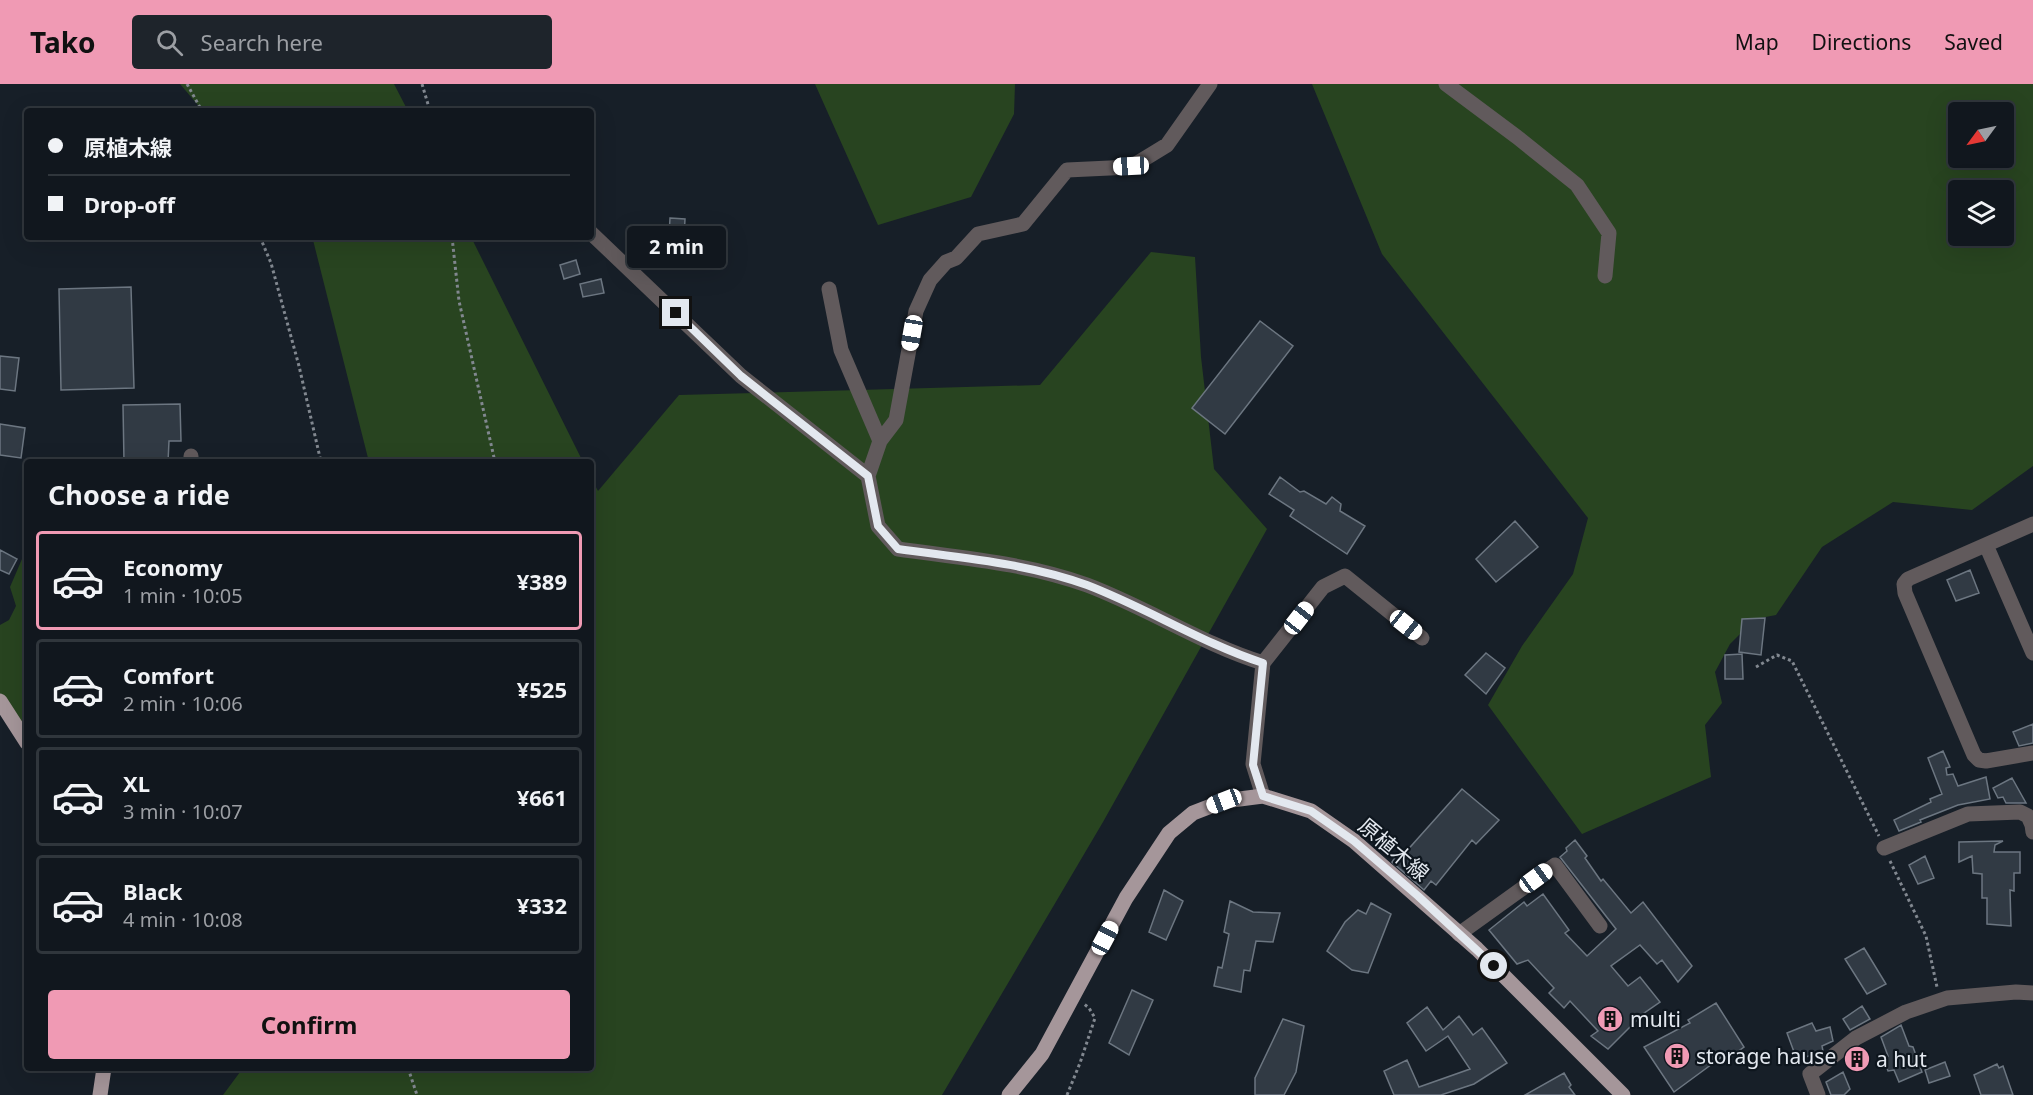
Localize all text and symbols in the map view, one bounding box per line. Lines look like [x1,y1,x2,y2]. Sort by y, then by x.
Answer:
search box [132,15,552,69]
text: Tako [30,23,96,61]
icon: search [153,26,186,59]
text: Search here [201,27,323,57]
text: Map [1735,28,1779,56]
text: Directions [1812,28,1911,56]
text: Saved [1944,28,2003,56]
north arrow [1948,102,2014,168]
map controls [1948,102,2014,246]
text: 原植木線 [84,132,172,162]
car [1113,156,1149,176]
button: layers [1948,180,2014,246]
text: Drop-off [84,189,175,219]
callout: 2 min [626,226,726,268]
text: 2 min [649,233,704,260]
route end [662,299,689,326]
car [900,314,924,352]
text: Choose a ride [48,476,230,513]
text: Economy [123,552,222,582]
icon: car [51,554,105,608]
text: ¥389 [517,566,567,596]
text: 1 min · 10:05 [123,582,243,609]
car [1281,598,1317,638]
car [1386,607,1426,643]
text: Comfort [123,660,214,690]
icon: car [51,662,105,716]
text: ¥525 [517,674,567,704]
text: 2 min · 10:06 [123,690,243,717]
text: XL [123,768,150,798]
icon: car [51,770,105,824]
text: ¥661 [517,782,567,812]
car [1204,786,1244,816]
text: 3 min · 10:07 [123,798,243,825]
street label: 原植木線 [1353,811,1435,887]
car [1516,860,1556,896]
text: Black [123,876,182,906]
icon: car [51,878,105,932]
text: ¥332 [517,890,567,920]
text: 4 min · 10:08 [123,906,243,933]
car [1089,918,1121,958]
route start [1480,952,1507,979]
button: Confirm [48,990,570,1059]
building icon: multi [1595,1004,1625,1034]
place label: multi [1630,1005,1681,1033]
building icon: storage hause [1662,1041,1692,1071]
place label: storage hause [1696,1042,1836,1070]
building icon: a hut [1842,1044,1872,1074]
place label: a hut [1876,1045,1927,1073]

